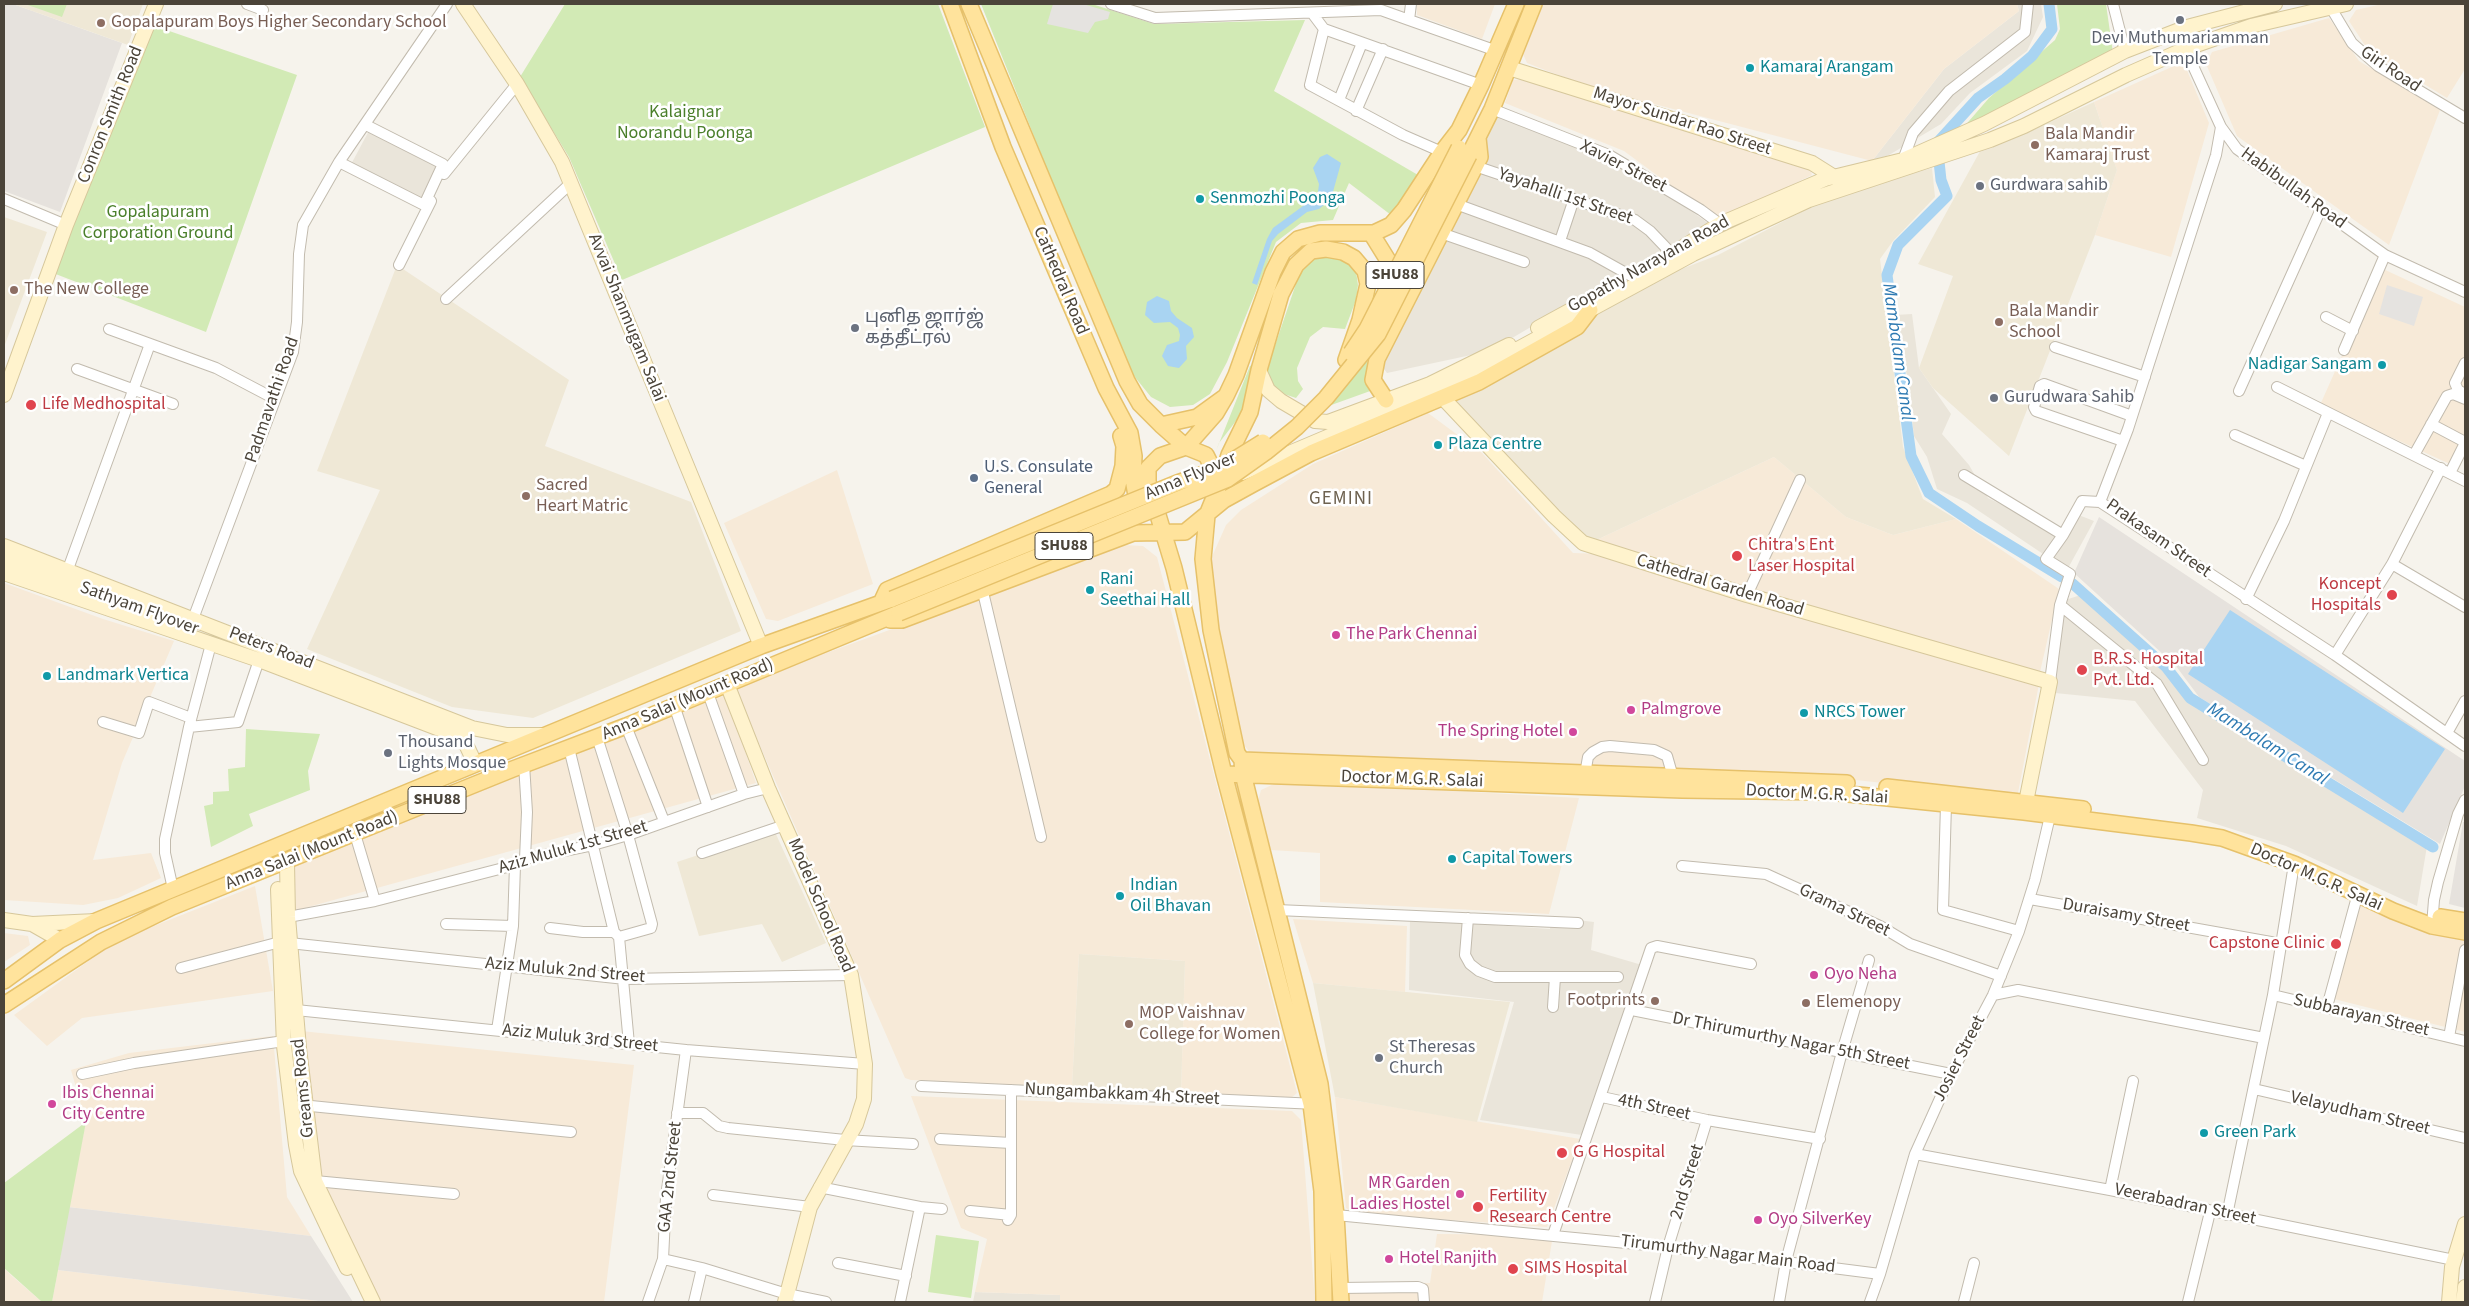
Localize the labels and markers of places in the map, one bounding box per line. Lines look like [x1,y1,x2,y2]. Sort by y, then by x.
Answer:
place label: Gopalapuram Boys Higher Secondary School [111,12,447,34]
marker: Devi Muthumariamman Temple [2174,14,2186,26]
marker: Gopalapuram Boys Higher Secondary School [95,17,107,29]
place label: Devi Muthumariamman Temple [2091,28,2269,70]
place label: Kamaraj Arangam [1760,57,1894,79]
marker: Kamaraj Arangam [1744,62,1756,74]
place label: Bala Mandir Kamaraj Trust [2045,124,2150,166]
marker: Bala Mandir Kamaraj Trust [2029,139,2041,151]
place label: Gurdwara sahib [1990,175,2108,197]
marker: Gurdwara sahib [1974,180,1986,192]
place label: Senmozhi Poonga [1210,188,1345,210]
marker: Senmozhi Poonga [1194,193,1206,205]
place label: The New College [24,279,149,301]
marker: The New College [8,284,20,296]
place label: Bala Mandir School [2009,301,2099,344]
place label: புனித ஜார்ஜ் கத்தீட்ரல் [865,307,984,350]
marker: Bala Mandir School [1993,316,2005,328]
marker: புனித ஜார்ஜ் கத்தீட்ரல் [849,322,861,334]
place label: Nadigar Sangam [2248,354,2372,376]
marker: Nadigar Sangam [2376,359,2388,371]
place label: Gurudwara Sahib [2004,387,2134,409]
marker: Gurudwara Sahib [1988,392,2000,404]
place label: Life Medhospital [42,394,166,416]
marker: Life Medhospital [24,398,38,412]
place label: Plaza Centre [1448,434,1542,456]
marker: Plaza Centre [1432,439,1444,451]
place label: U.S. Consulate General [984,457,1093,499]
marker: U.S. Consulate General [968,472,980,484]
place label: Sacred Heart Matric [536,475,628,518]
marker: Sacred Heart Matric [520,490,532,502]
place label: Chitra's Ent Laser Hospital [1748,535,1855,578]
marker: Chitra's Ent Laser Hospital [1730,549,1744,563]
place label: Rani Seethai Hall [1100,569,1190,612]
place label: Koncept Hospitals [2311,574,2381,616]
marker: Rani Seethai Hall [1084,584,1096,596]
marker: Koncept Hospitals [2385,588,2399,602]
place label: The Park Chennai [1346,624,1477,646]
marker: The Park Chennai [1330,629,1342,641]
place label: B.R.S. Hospital Pvt. Ltd. [2093,649,2203,692]
marker: B.R.S. Hospital Pvt. Ltd. [2075,663,2089,677]
place label: Landmark Vertica [57,665,189,687]
marker: Landmark Vertica [41,670,53,682]
place label: Palmgrove [1641,699,1721,721]
place label: NRCS Tower [1814,702,1905,724]
marker: Palmgrove [1625,704,1637,716]
marker: NRCS Tower [1798,707,1810,719]
place label: The Spring Hotel [1438,721,1563,743]
marker: The Spring Hotel [1567,726,1579,738]
place label: Thousand Lights Mosque [398,732,506,774]
marker: Thousand Lights Mosque [382,747,394,759]
place label: Capital Towers [1462,848,1572,870]
marker: Capital Towers [1446,853,1458,865]
place label: Indian Oil Bhavan [1130,875,1211,918]
marker: Indian Oil Bhavan [1114,890,1126,902]
place label: Capstone Clinic [2209,933,2325,955]
marker: Capstone Clinic [2329,937,2343,951]
place label: Oyo Neha [1824,964,1897,986]
marker: Oyo Neha [1808,969,1820,981]
place label: Footprints [1567,990,1645,1012]
place label: Elemenopy [1816,992,1901,1014]
marker: Footprints [1649,995,1661,1007]
marker: Elemenopy [1800,997,1812,1009]
place label: MOP Vaishnav College for Women [1139,1003,1281,1046]
marker: MOP Vaishnav College for Women [1123,1018,1135,1030]
place label: St Theresas Church [1389,1037,1475,1080]
marker: St Theresas Church [1373,1052,1385,1064]
place label: Ibis Chennai City Centre [62,1083,154,1126]
marker: Ibis Chennai City Centre [46,1098,58,1110]
place label: Green Park [2214,1122,2296,1144]
marker: Green Park [2198,1127,2210,1139]
place label: G G Hospital [1573,1142,1665,1164]
marker: G G Hospital [1555,1146,1569,1160]
place label: MR Garden Ladies Hostel [1350,1173,1450,1216]
place label: Fertility Research Centre [1489,1186,1611,1228]
marker: MR Garden Ladies Hostel [1454,1188,1466,1200]
marker: Fertility Research Centre [1471,1200,1485,1214]
place label: Oyo SilverKey [1768,1209,1872,1231]
marker: Oyo SilverKey [1752,1214,1764,1226]
place label: Hotel Ranjith [1399,1248,1497,1270]
marker: Hotel Ranjith [1383,1253,1395,1265]
place label: SIMS Hospital [1524,1258,1627,1280]
marker: SIMS Hospital [1506,1262,1520,1276]

